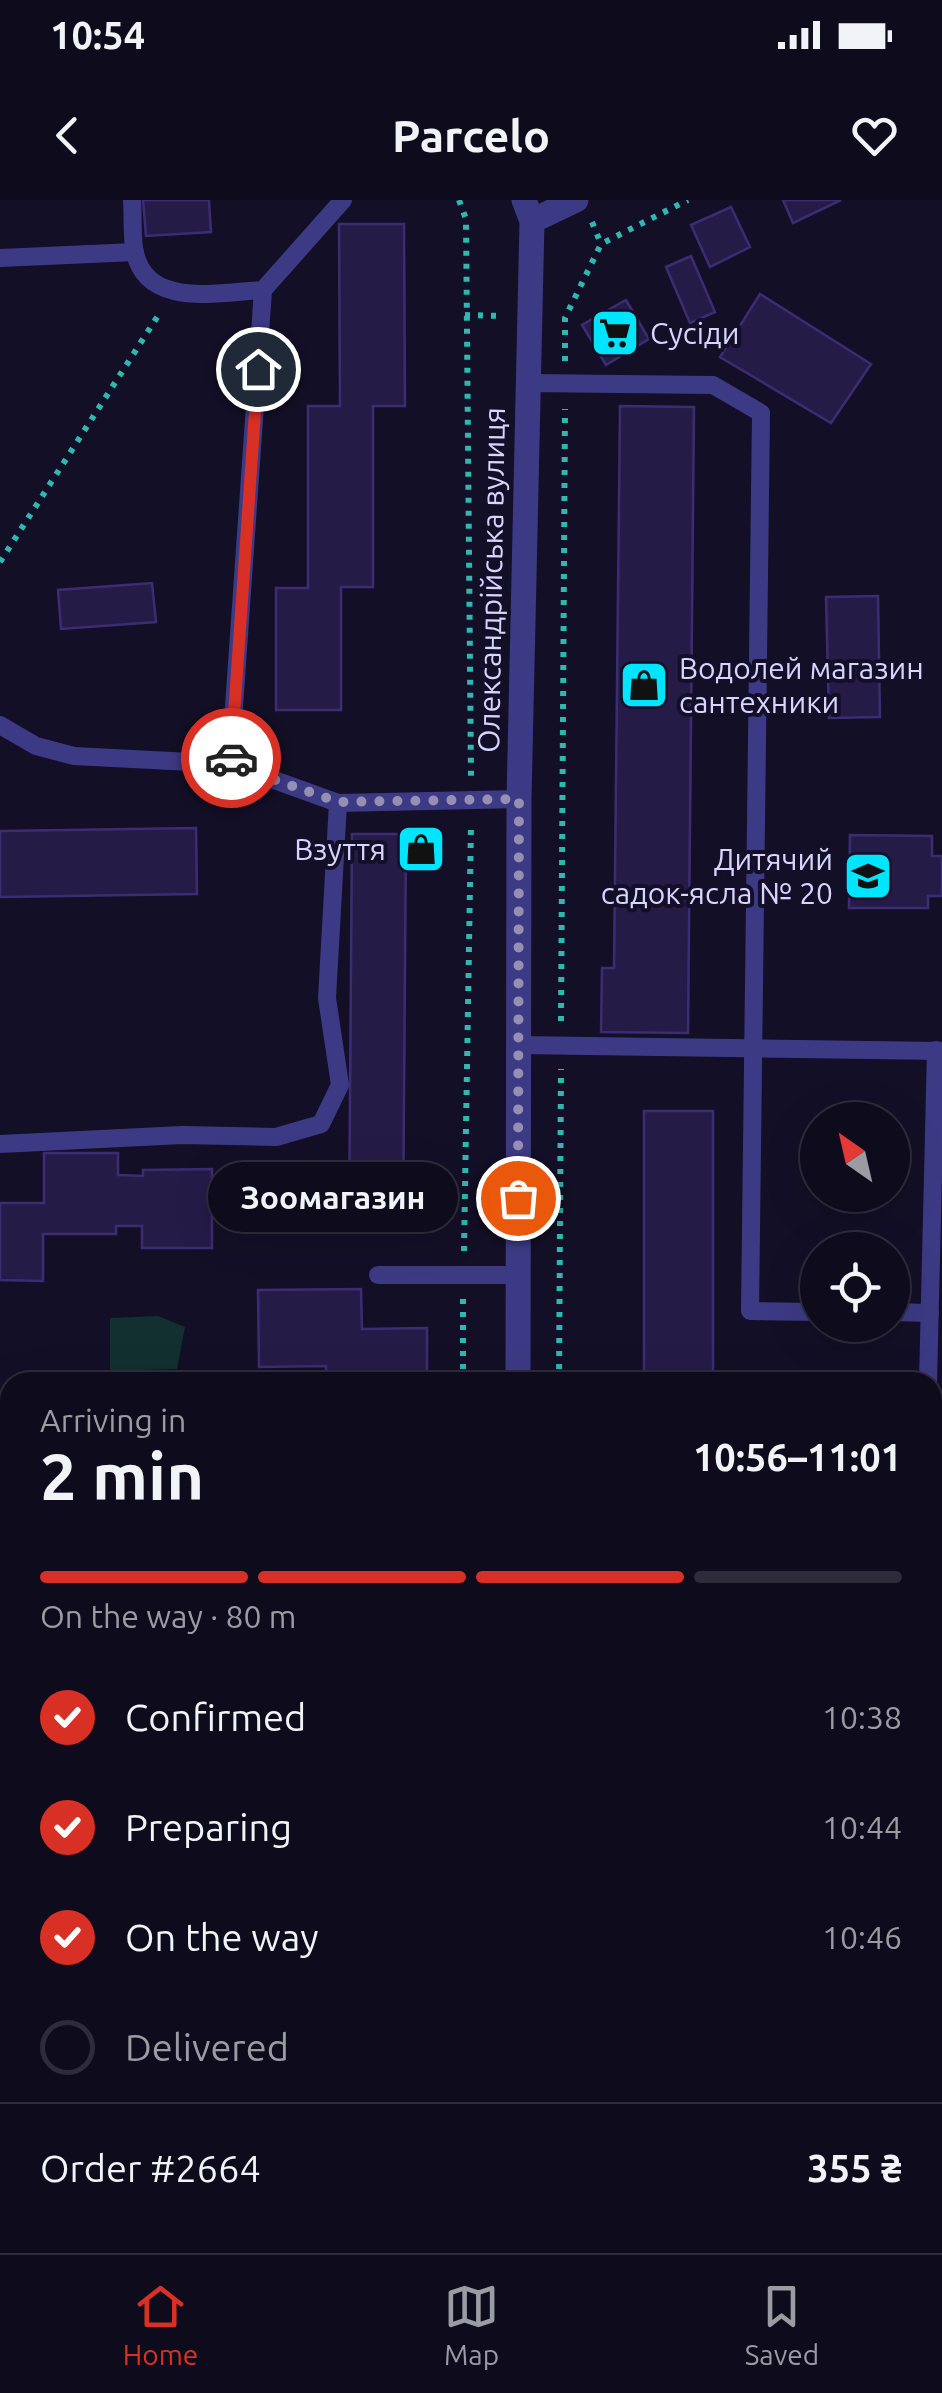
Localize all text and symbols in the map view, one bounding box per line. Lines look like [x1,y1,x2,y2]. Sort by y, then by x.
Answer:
text: 10:54 [50,14,145,56]
icon: back [40,108,95,163]
icon: heart [847,108,902,163]
text: Parcelo [392,110,550,161]
supermarket icon: Сусіди [589,307,641,359]
place label: Сусіди [650,316,739,350]
pin [216,327,301,412]
icon: home [231,342,286,397]
street label: Олександрійська вулиця [471,407,511,753]
place label: Водолей магазин сантехники [679,651,924,719]
shop icon: Водолей магазин сантехники [618,659,670,711]
courier [181,708,281,808]
icon: car [204,731,259,786]
shop icon: Взуття [395,823,447,875]
place label: Взуття [294,832,386,866]
place label: Дитячий садок-ясла № 20 [601,842,833,910]
school or university icon: Дитячий садок-ясла № 20 [842,850,894,902]
north arrow [800,1102,910,1212]
map controls [800,1102,910,1342]
pin [476,1156,561,1241]
callout: Зоомагазин [208,1163,458,1233]
icon: bag [491,1171,546,1226]
text: Зоомагазин [241,1179,425,1215]
button: locate [800,1232,910,1342]
text: Arriving in [40,1402,186,1438]
text: 10:56–11:01 [693,1436,902,1478]
text: 2 min [40,1439,204,1512]
text: On the way · 80 m [40,1598,296,1634]
icon: check [40,1690,95,1745]
text: Confirmed [125,1696,306,1738]
text: 10:38 [822,1699,902,1735]
icon: check [40,1800,95,1855]
text: Preparing [125,1806,292,1848]
text: 10:44 [822,1809,902,1845]
icon: check [40,1910,95,1965]
text: On the way [125,1916,318,1958]
text: 10:46 [822,1919,902,1955]
text: Delivered [125,2026,289,2068]
text: Order #2664 [40,2147,261,2189]
text: 355 ₴ [807,2147,902,2189]
tab: Home [123,2279,198,2370]
tab: Map [444,2279,499,2370]
tab: Saved [745,2279,819,2370]

